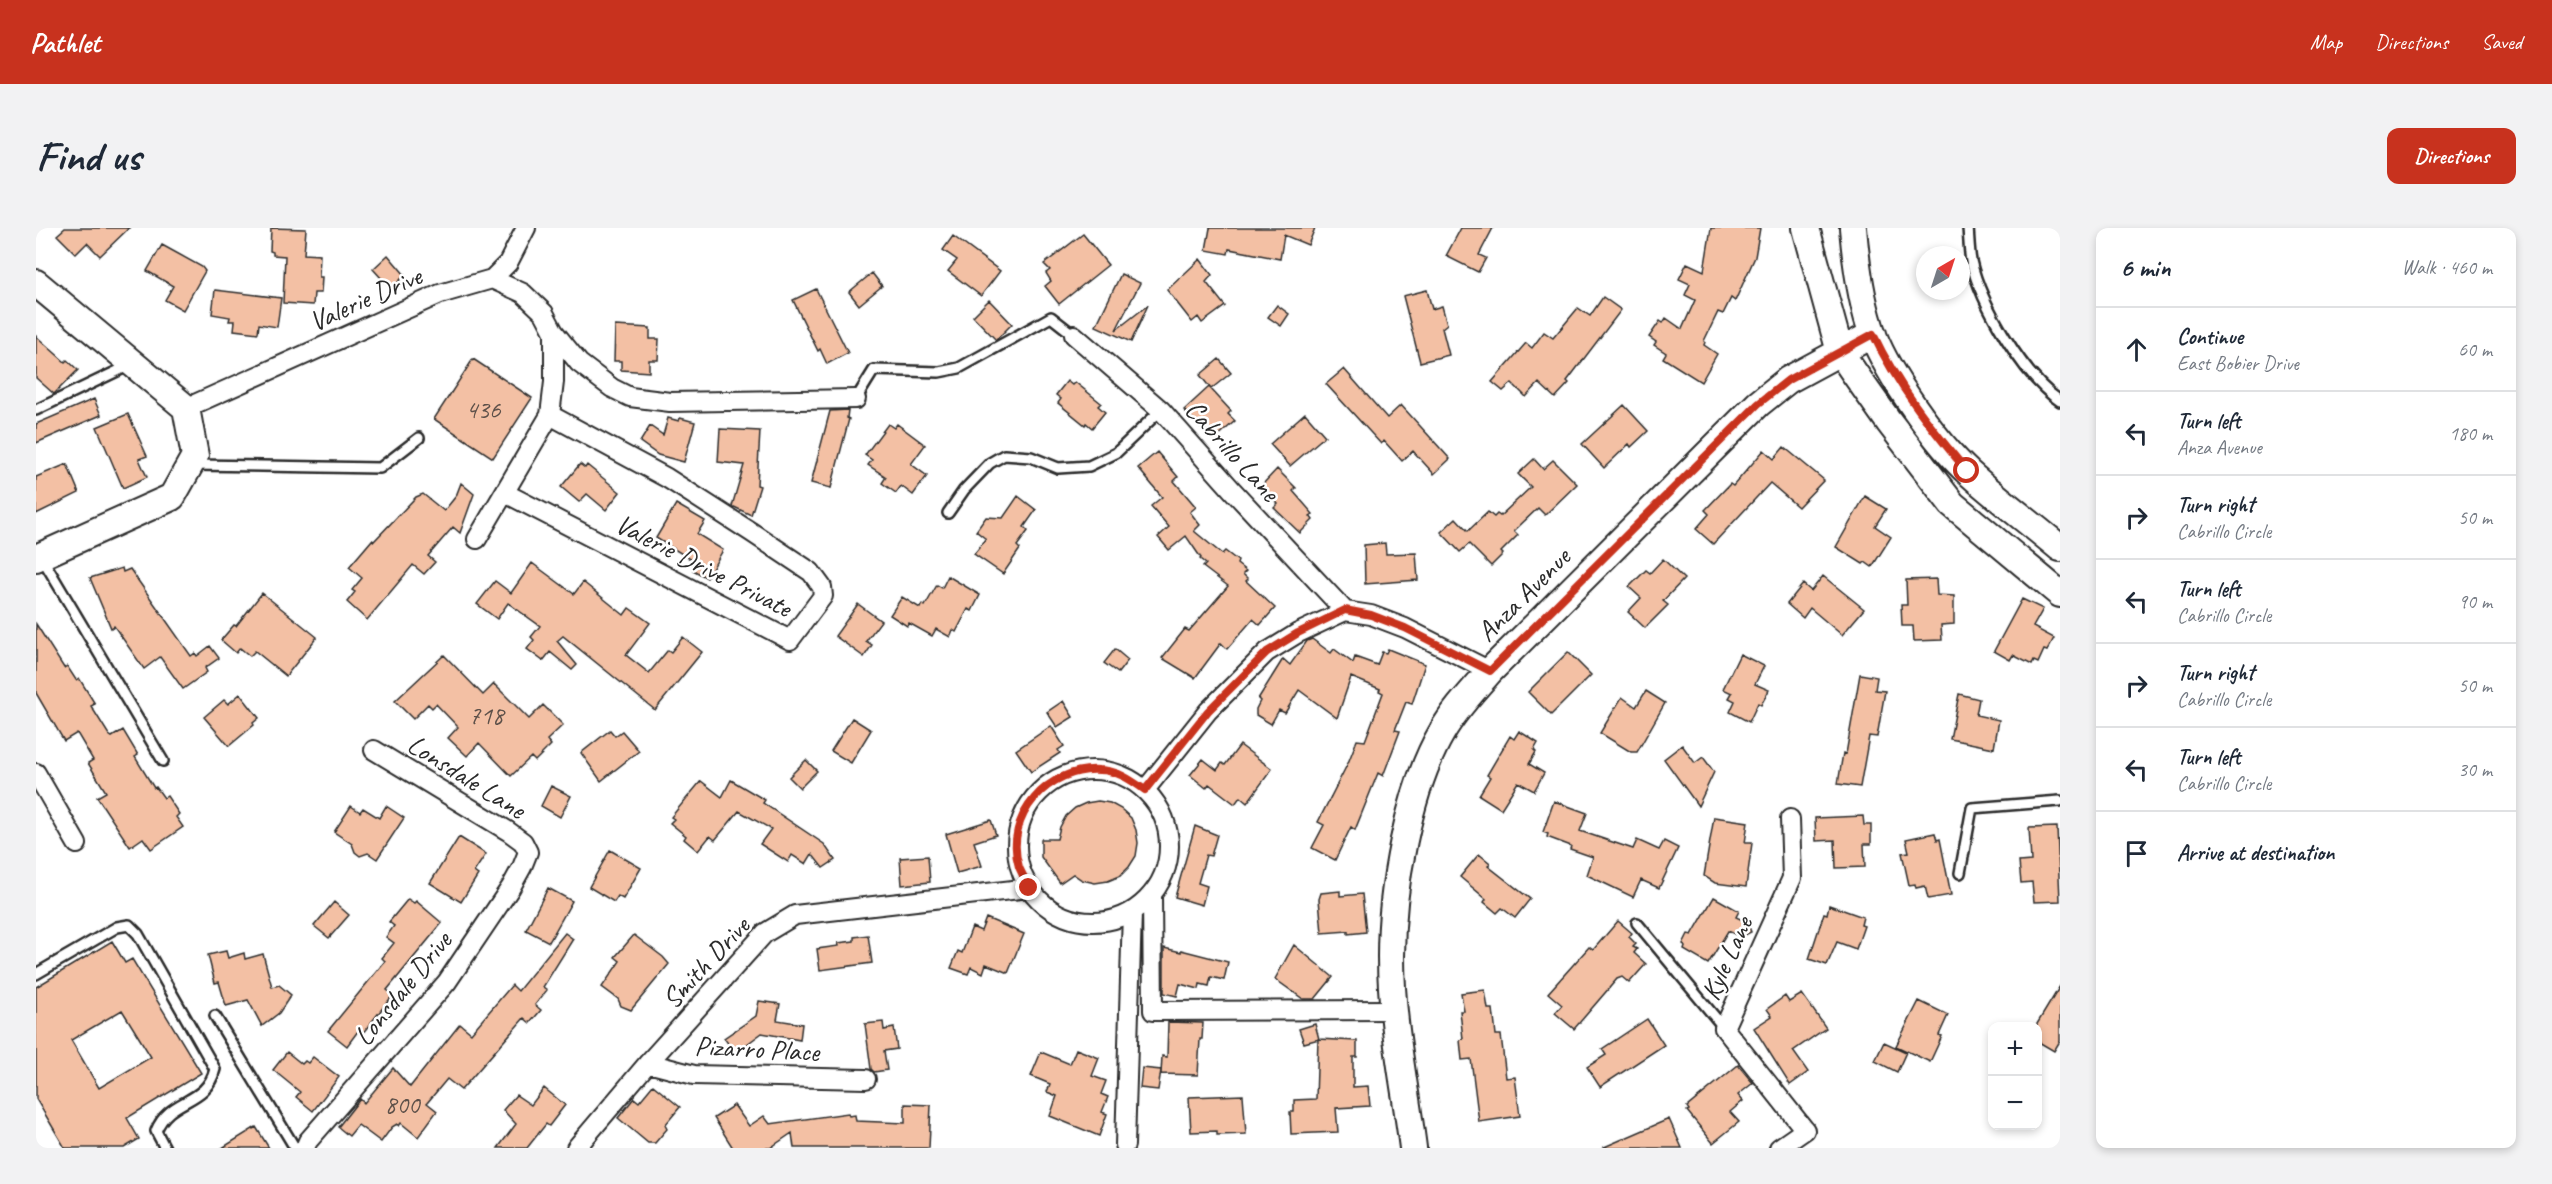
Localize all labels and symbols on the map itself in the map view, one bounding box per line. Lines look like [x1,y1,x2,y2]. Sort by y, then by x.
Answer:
north arrow [1916,246,1970,300]
street label: Valerie Drive [304,257,429,339]
street label: Cabrillo Lane [1178,392,1289,510]
house number: 436 [465,393,502,426]
route start [1953,457,1979,483]
street label: Valerie Drive Private [610,506,799,626]
street label: Anza Avenue [1469,539,1579,649]
house number: 718 [468,699,506,732]
street label: Lonsdale Lane [401,726,534,827]
route end [1015,874,1041,900]
street label: Smith Drive [654,908,758,1016]
street label: Kyle Lane [1693,909,1761,1006]
street label: Lonsdale Drive [346,923,460,1052]
street label: Pizarro Place [694,1028,822,1069]
house number: 800 [384,1088,422,1121]

